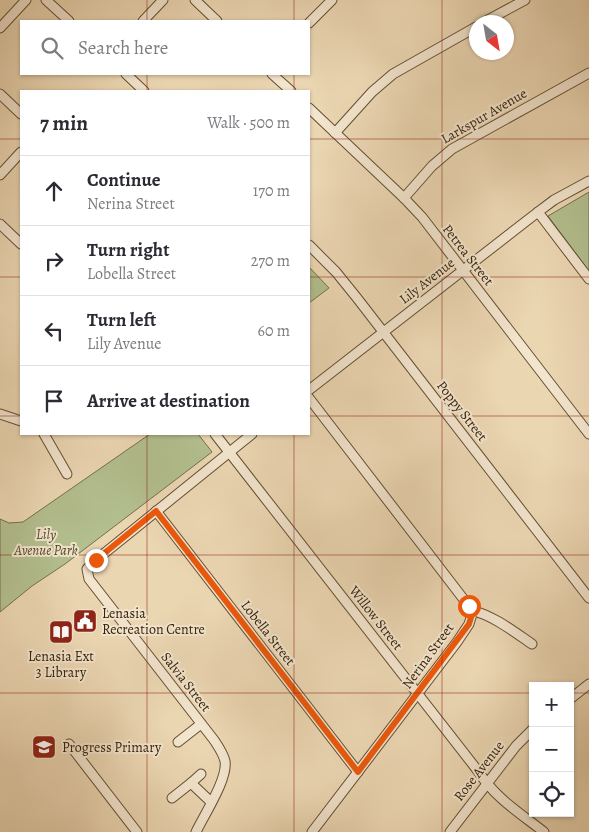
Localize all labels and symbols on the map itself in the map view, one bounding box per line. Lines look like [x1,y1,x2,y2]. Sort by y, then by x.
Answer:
north arrow [469,15,514,60]
street label: Larkspur Avenue [438,84,530,148]
street label: Petrea Street [438,220,498,290]
street label: Lily Avenue [395,253,459,309]
street label: Poppy Street [432,377,492,446]
park label: Lily Avenue Park [13,525,78,560]
route end [85,549,108,572]
street label: Willow Street [344,581,407,655]
route start [458,595,481,618]
street label: Lobella Street [236,596,300,670]
place label: Lenasia Recreation Centre [102,604,205,639]
public building icon: Lenasia Recreation Centre [72,608,98,634]
library icon: Lenasia Ext 3 Library [48,619,74,645]
street label: Nerina Street [398,619,458,693]
place label: Lenasia Ext 3 Library [28,647,94,682]
street label: Salvia Street [157,648,216,716]
school or university icon: Progress Primary [31,734,57,760]
street label: Rose Avenue [450,737,508,805]
place label: Progress Primary [62,738,162,757]

